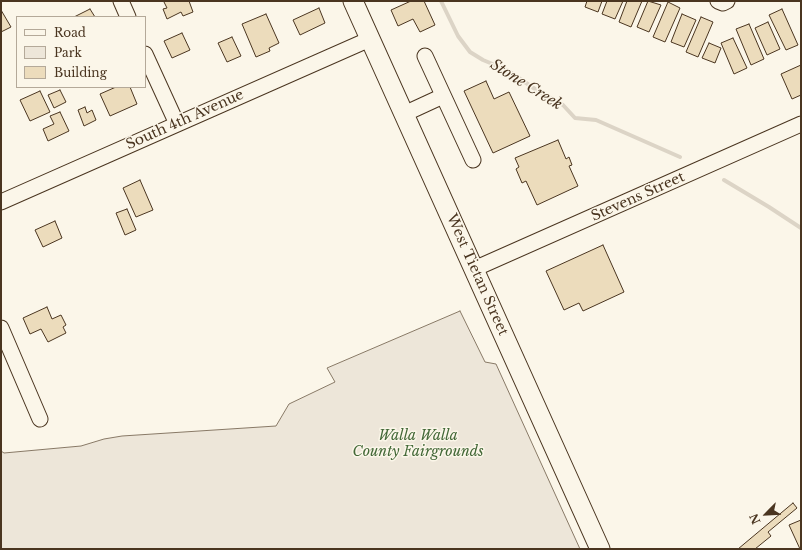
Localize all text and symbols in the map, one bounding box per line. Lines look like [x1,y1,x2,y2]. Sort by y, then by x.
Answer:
legend [16,16,146,88]
text: Road [54,25,86,40]
text: Park [54,45,82,60]
water label: Stone Creek [487,56,565,114]
text: Building [54,65,107,80]
street label: South 4th Avenue [124,87,246,153]
street label: Stevens Street [589,169,687,225]
street label: West Tietan Street [443,212,511,338]
park label: Walla Walla County Fairgrounds [353,428,483,460]
north arrow [746,494,786,534]
text: N [747,511,764,526]

